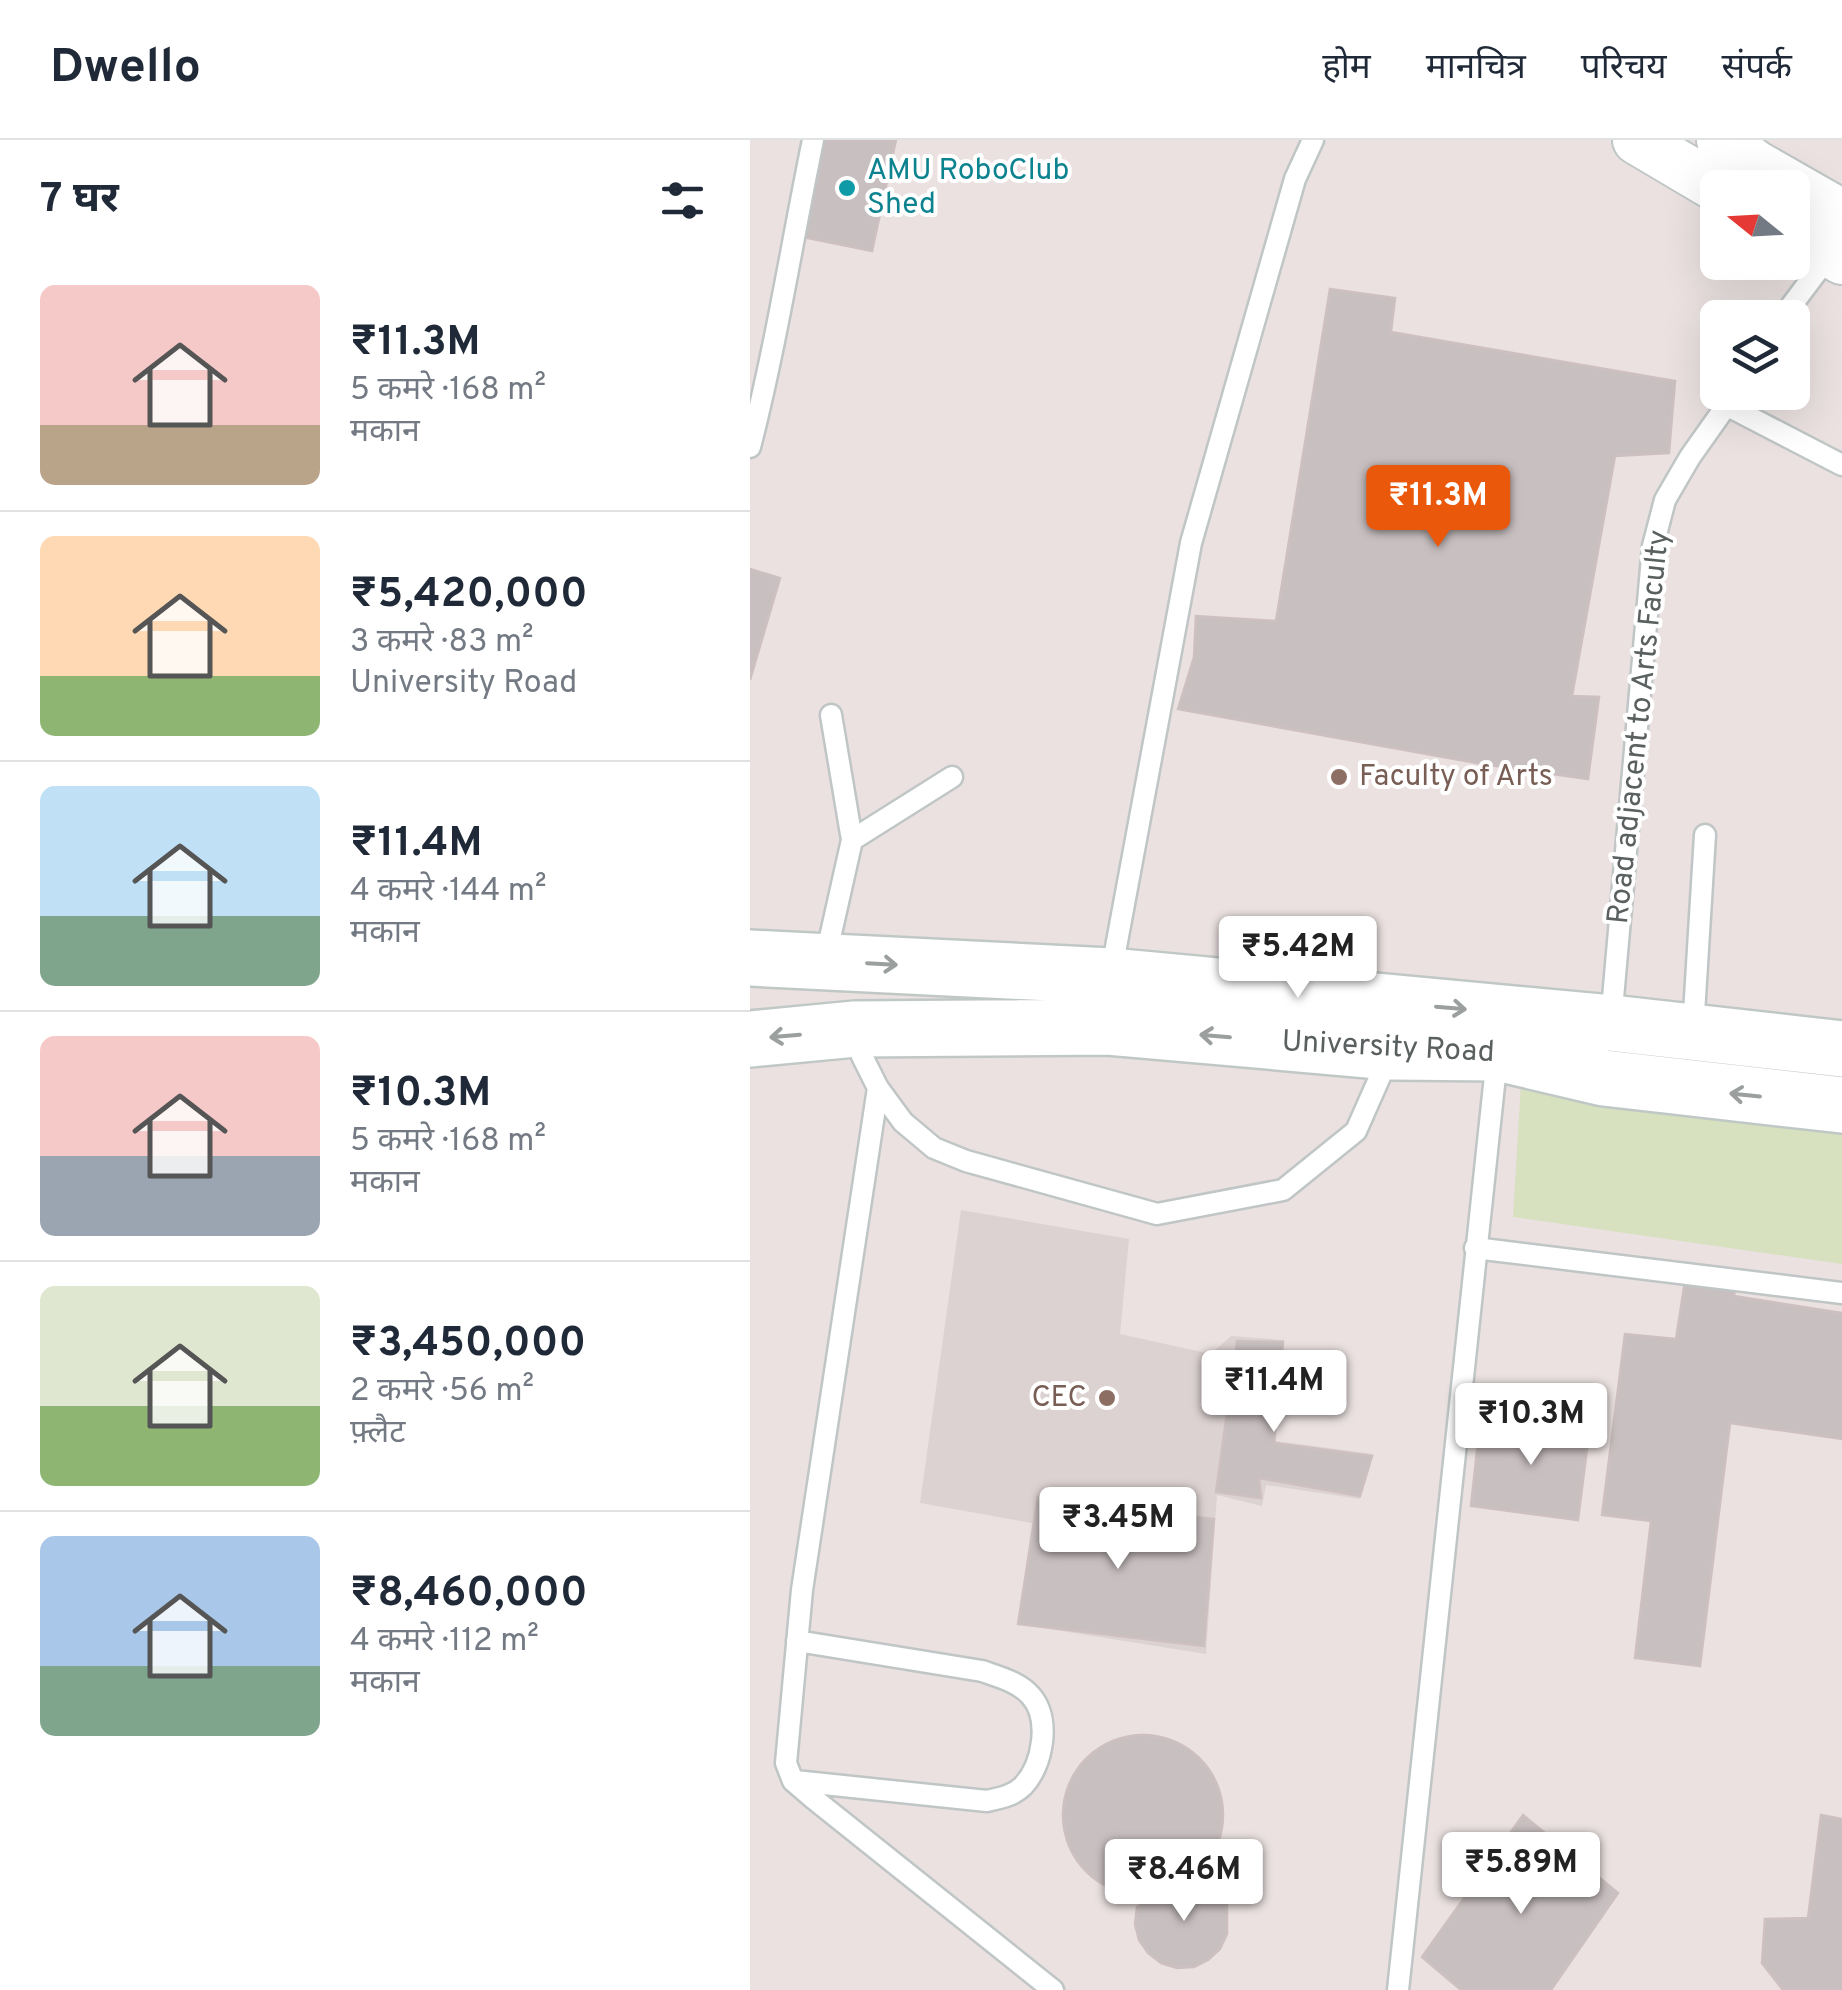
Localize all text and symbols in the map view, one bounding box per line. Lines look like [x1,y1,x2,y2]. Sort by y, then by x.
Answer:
text: Dwello [50,39,201,99]
text: होम [1322,47,1371,91]
text: मानचित्र [1426,47,1526,91]
text: परिचय [1581,47,1667,91]
text: संपर्क [1722,47,1792,91]
place label: AMU RoboClub Shed [867,153,1069,224]
north arrow [1700,170,1810,280]
map controls [1700,170,1810,410]
icon: filters [655,173,710,228]
text: 7 घर [40,174,119,227]
marker: AMU RoboClub Shed [836,177,858,199]
button: layers [1700,300,1810,410]
text: ₹11.3M [350,317,481,370]
icon: home [120,325,240,445]
text: 5 कमरे · 168 m² [350,371,546,411]
text: मकान [350,413,420,453]
pin: ₹11.3M [1357,465,1519,550]
text: ₹11.3M [1388,477,1488,517]
street label: Road adjacent to Arts Faculty [1601,528,1679,926]
text: ₹5,420,000 [350,569,588,622]
icon: home [120,576,240,696]
text: 3 कमरे · 83 m² [350,623,534,663]
text: University Road [350,664,577,704]
place label: Faculty of Arts [1359,759,1553,796]
marker: Faculty of Arts [1328,766,1350,788]
text: ₹11.4M [350,818,483,871]
icon: home [120,826,240,946]
text: 4 कमरे · 144 m² [350,872,546,912]
text: मकान [350,914,420,954]
pin: ₹5.42M [1217,916,1379,1001]
text: ₹5.42M [1241,928,1355,968]
one-way arrow [866,955,898,974]
one-way arrow [1434,998,1466,1017]
street label: University Road [1281,1024,1495,1072]
one-way arrow [770,1026,802,1045]
one-way arrow [1199,1027,1231,1046]
text: ₹10.3M [350,1068,491,1121]
icon: home [120,1076,240,1196]
one-way arrow [1729,1086,1762,1105]
text: 5 कमरे · 168 m² [350,1122,546,1162]
text: मकान [350,1164,420,1204]
text: ₹3,450,000 [350,1318,586,1371]
icon: home [120,1326,240,1446]
pin: ₹11.4M [1193,1350,1355,1435]
text: ₹11.4M [1223,1362,1325,1402]
text: 2 कमरे · 56 m² [350,1372,534,1412]
place label: CEC [1031,1380,1087,1417]
pin: ₹10.3M [1450,1383,1612,1468]
marker: CEC [1096,1387,1118,1409]
text: ₹10.3M [1477,1395,1585,1435]
text: फ़्लैट [350,1414,405,1454]
pin: ₹3.45M [1037,1487,1199,1572]
text: ₹3.45M [1061,1499,1175,1539]
text: ₹8,460,000 [350,1568,588,1621]
icon: home [120,1576,240,1696]
text: 4 कमरे · 112 m² [350,1622,539,1662]
text: मकान [350,1664,420,1704]
pin: ₹5.89M [1440,1832,1602,1917]
pin: ₹8.46M [1103,1839,1265,1924]
text: ₹5.89M [1464,1844,1578,1884]
text: ₹8.46M [1127,1851,1241,1891]

